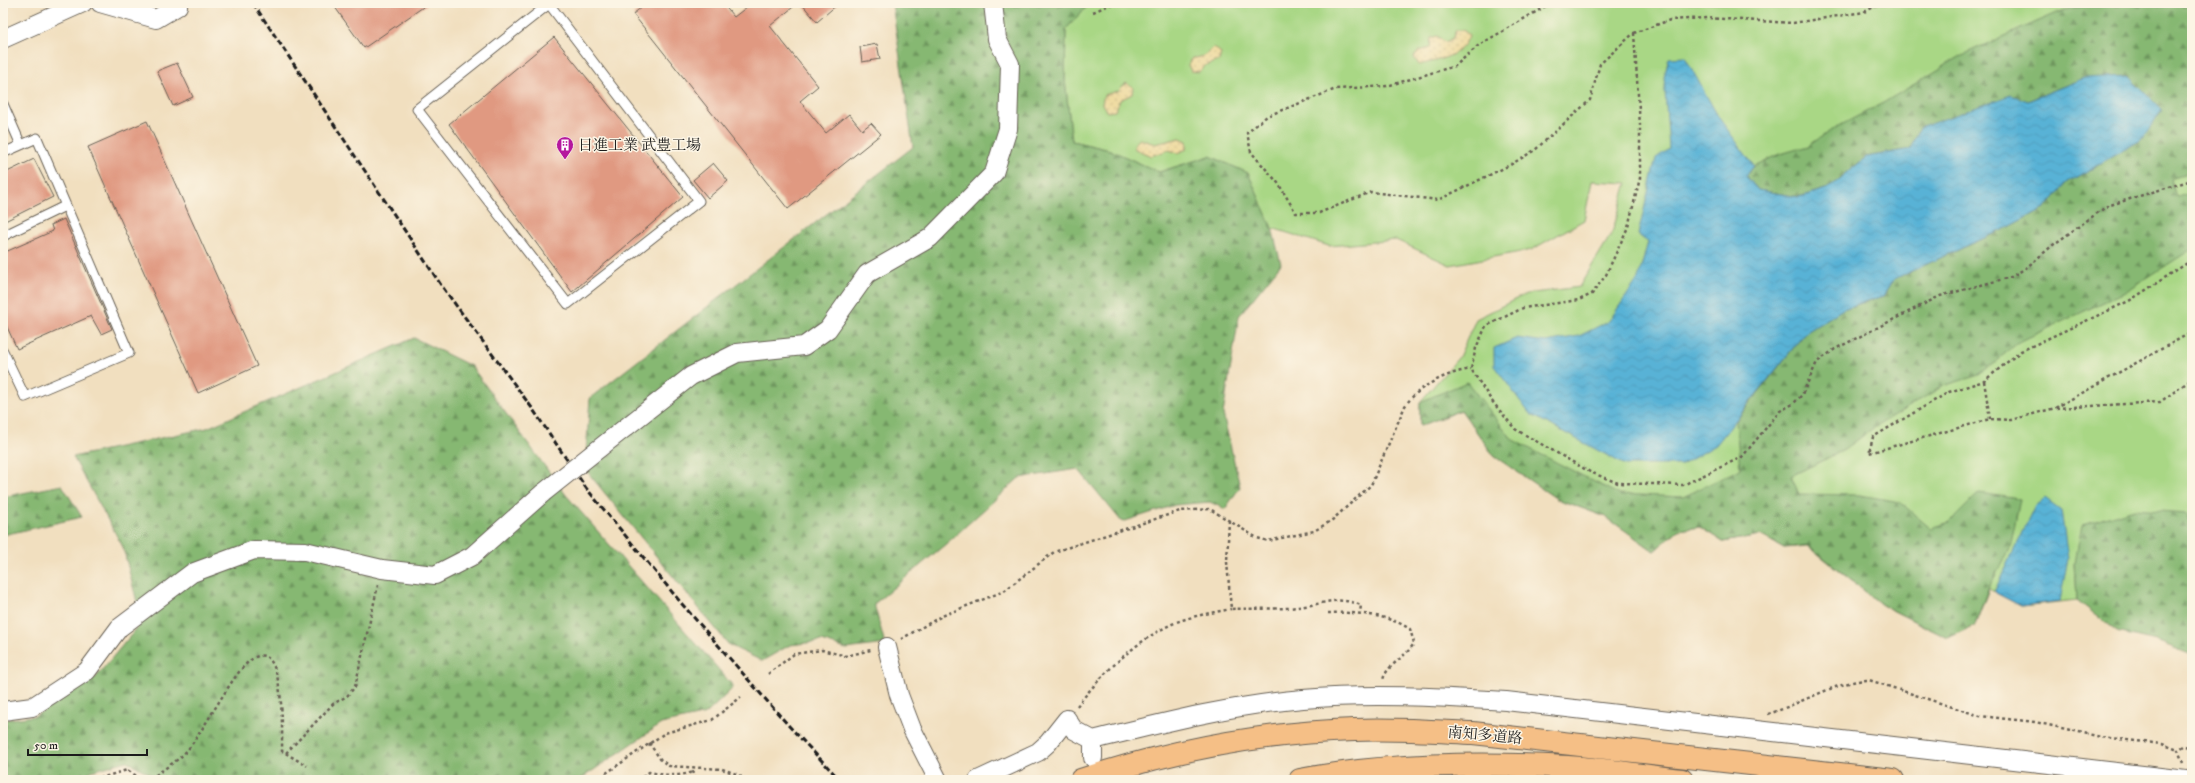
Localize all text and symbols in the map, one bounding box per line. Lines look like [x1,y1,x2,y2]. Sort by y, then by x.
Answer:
building icon: 日進工業 武豊工場 [555,135,575,160]
place label: 日進工業 武豊工場 [578,136,701,155]
street label: 南知多道路 [1447,723,1523,748]
scale bar [28,731,147,757]
text: 50 m [34,738,58,753]

